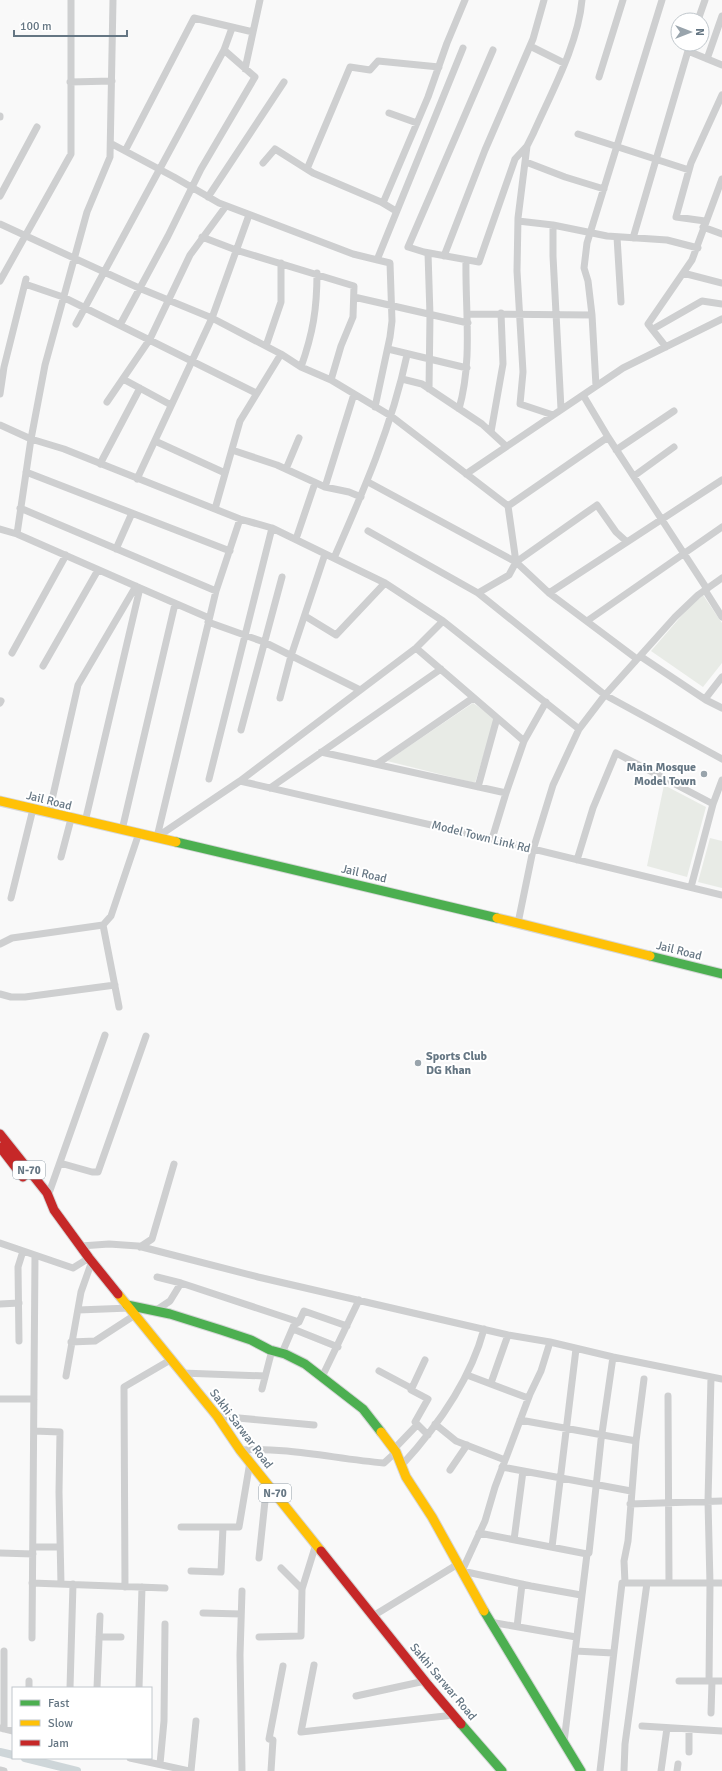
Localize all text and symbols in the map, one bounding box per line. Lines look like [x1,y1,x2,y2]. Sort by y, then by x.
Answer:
scale bar [14,12,127,38]
north arrow [670,12,710,52]
text: 100 m [20,19,52,34]
text: N [693,28,706,36]
place label: Main Mosque Model Town [626,760,696,789]
marker: Main Mosque Model Town [699,769,709,779]
street label: Jail Road [25,788,73,814]
street label: Model Town Link Rd [430,817,532,857]
street label: Jail Road [340,861,388,887]
street label: Jail Road [655,938,703,964]
place label: Sports Club DG Khan [426,1049,488,1078]
marker: Sports Club DG Khan [413,1058,423,1068]
road number: N-70 [13,1161,45,1179]
street label: Sakhi Sarwar Road [206,1386,276,1472]
road number: N-70 [259,1484,291,1502]
street label: Sakhi Sarwar Road [406,1640,480,1724]
legend [12,1687,152,1759]
text: Fast [48,1696,69,1711]
text: Slow [48,1716,73,1731]
text: Jam [48,1736,69,1751]

